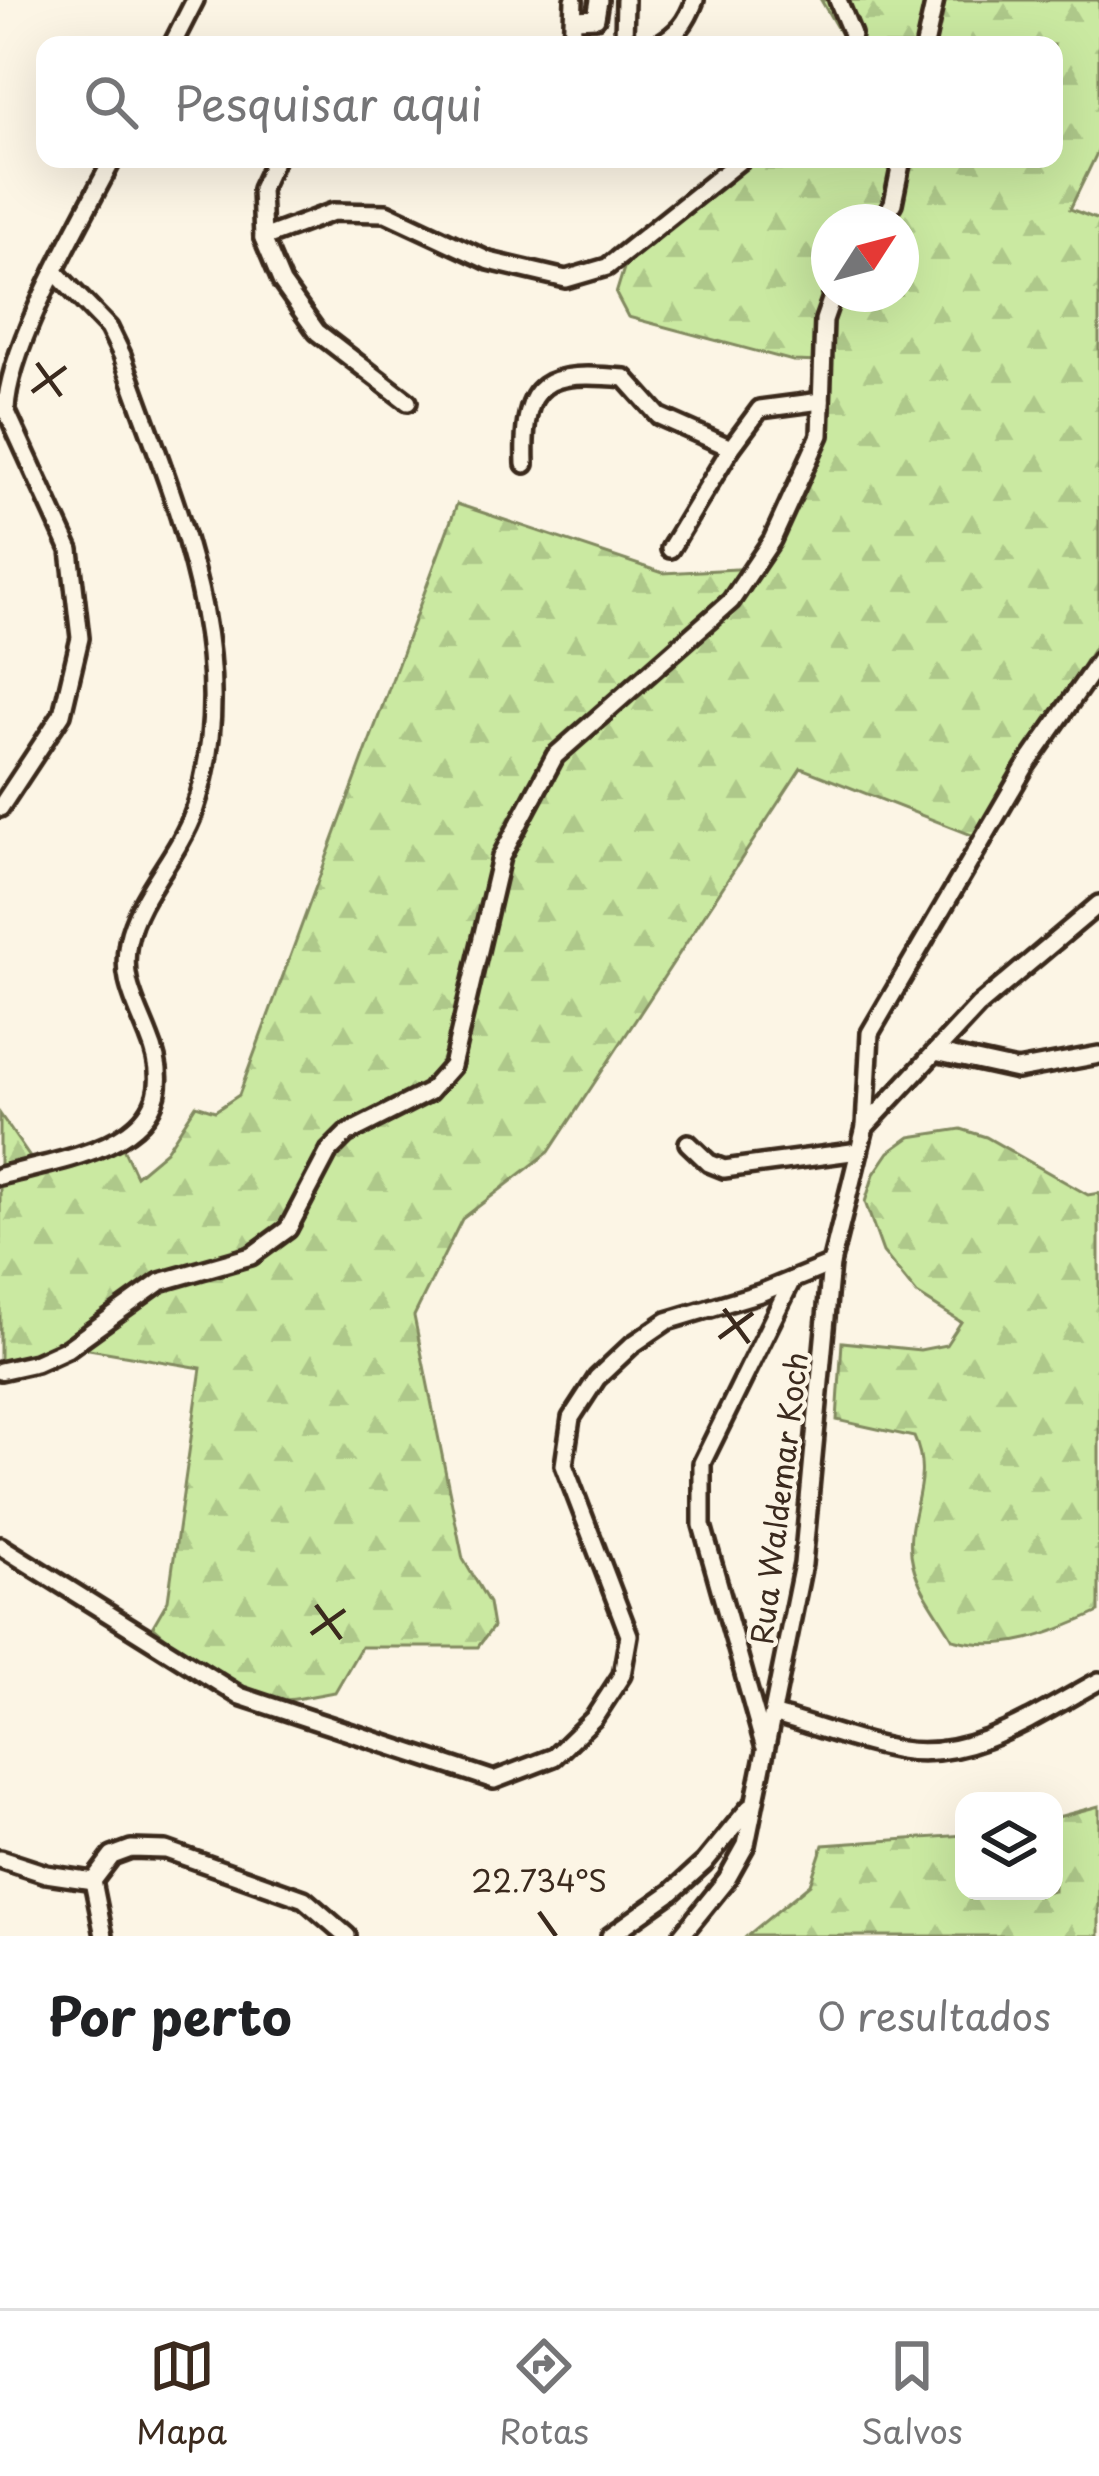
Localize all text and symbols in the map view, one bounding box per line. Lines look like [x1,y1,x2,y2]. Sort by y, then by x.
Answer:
search box [36,36,1063,168]
text: Pesquisar aqui [174,68,483,136]
icon: search [78,69,144,135]
north arrow [811,204,919,312]
street label: Rua Waldemar Koch [738,1349,818,1647]
map controls [955,1792,1063,1900]
button: layers [955,1792,1063,1900]
text: 22.734°S [471,1857,607,1902]
text: Por perto [48,1976,292,2053]
text: 0 resultados [817,1985,1051,2044]
tab: Mapa [136,2333,227,2455]
tab: Rotas [499,2333,589,2455]
tab: Salvos [861,2333,963,2455]

